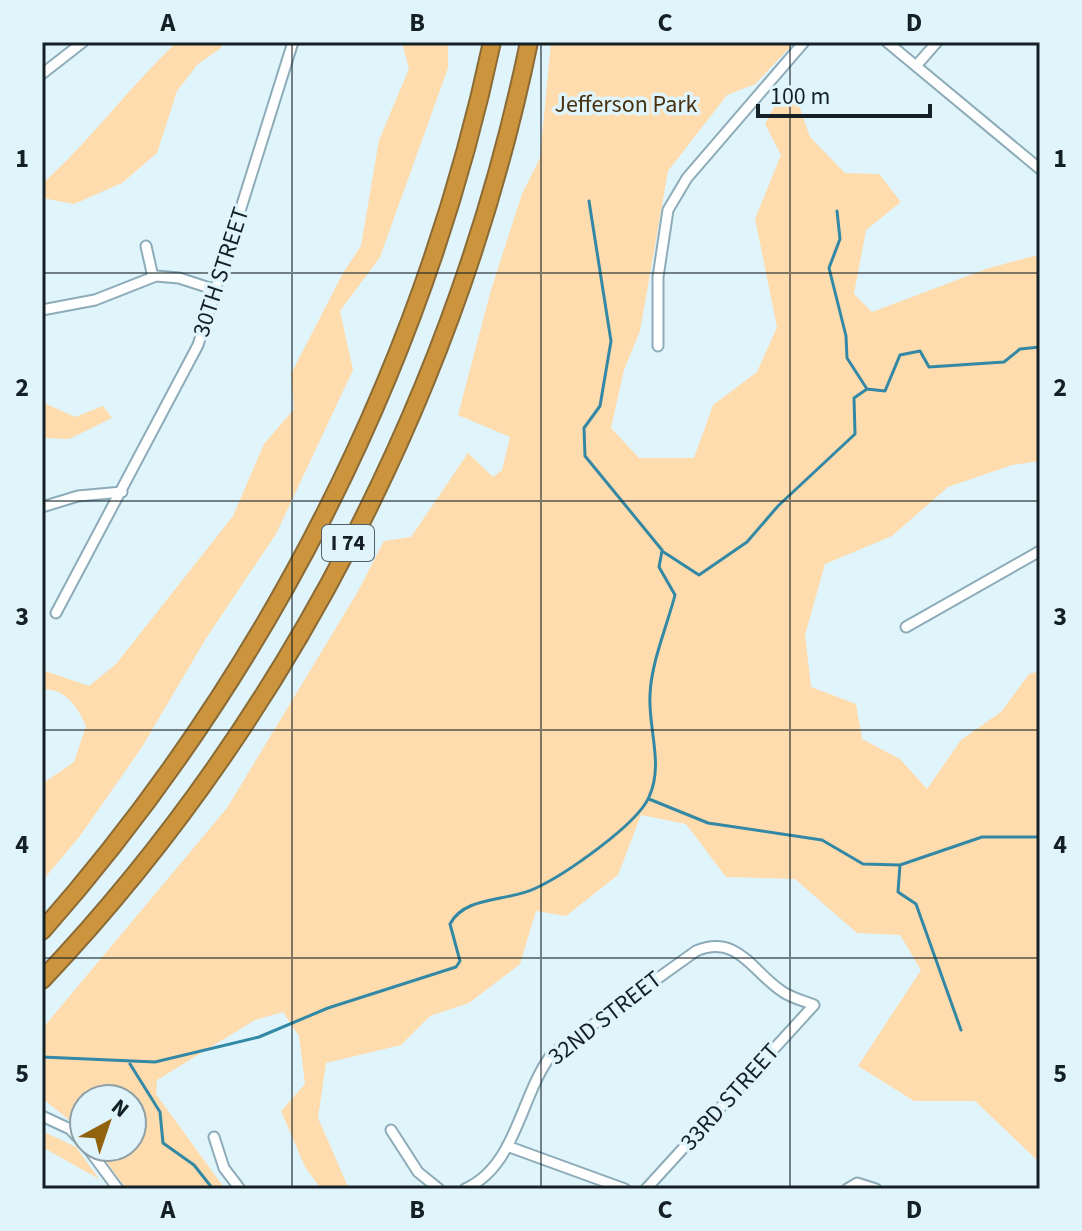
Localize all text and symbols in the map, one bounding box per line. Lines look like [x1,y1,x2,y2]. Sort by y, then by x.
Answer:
text: A [160,4,177,41]
text: B [409,4,425,41]
text: C [657,4,673,41]
text: D [906,4,922,41]
scale bar [758,68,930,118]
text: 100 m [770,79,830,114]
park label: Jefferson Park [555,87,698,122]
text: 1 [15,140,29,177]
text: 1 [1053,140,1067,177]
street label: 30TH STREET [184,203,258,341]
text: 2 [15,369,29,406]
text: 2 [1053,369,1067,406]
road number: I 74 [322,525,374,561]
text: 3 [15,598,29,635]
text: 3 [1053,598,1067,635]
text: 4 [15,826,29,863]
text: 4 [1053,826,1067,863]
street label: 32ND STREET [541,962,669,1074]
street label: 33RD STREET [672,1035,788,1159]
text: 5 [15,1055,29,1092]
text: 5 [1053,1055,1067,1092]
north arrow [68,1083,148,1163]
text: N [104,1091,136,1125]
text: A [160,1191,177,1228]
text: B [409,1191,425,1228]
text: C [657,1191,673,1228]
text: D [906,1191,922,1228]

